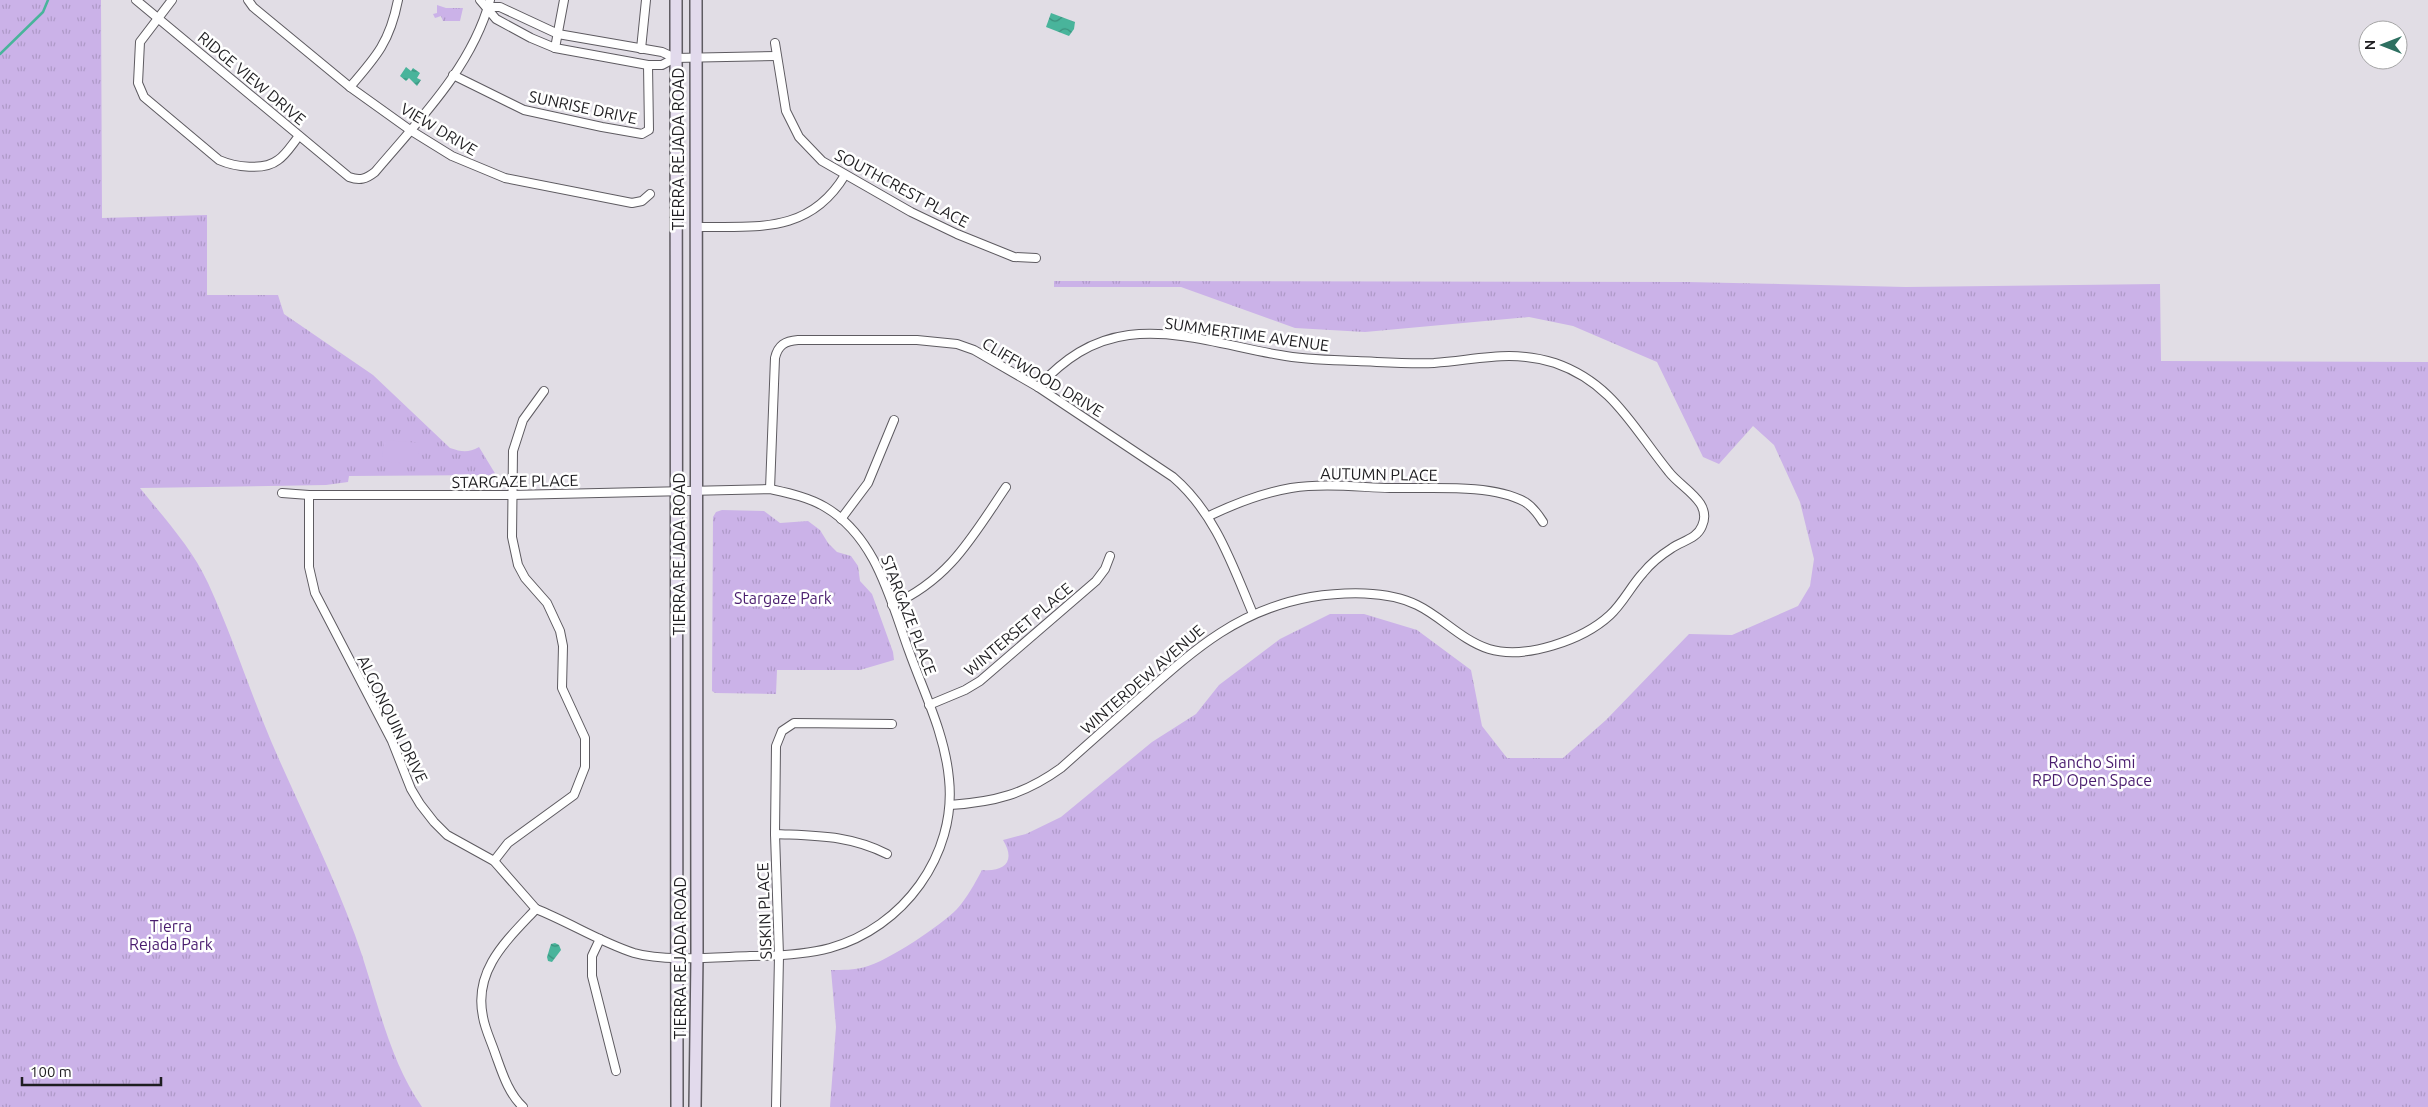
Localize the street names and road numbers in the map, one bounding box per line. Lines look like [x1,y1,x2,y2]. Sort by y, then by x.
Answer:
street label: RIDGE VIEW DRIVE [195,28,309,128]
street label: TIERRA REJADA ROAD [669,67,687,231]
street label: SUNRISE DRIVE [527,87,639,127]
street label: VIEW DRIVE [397,99,481,159]
street label: SOUTHCREST PLACE [832,145,972,231]
street label: SUMMERTIME AVENUE [1164,314,1330,354]
street label: CLIFFWOOD DRIVE [979,334,1107,420]
street label: AUTUMN PLACE [1320,464,1438,484]
street label: STARGAZE PLACE [451,471,579,491]
street label: TIERRA REJADA ROAD [670,472,688,636]
street label: STARGAZE PLACE [878,553,940,677]
street label: WINTERSET PLACE [960,579,1076,679]
street label: WINTERDEW AVENUE [1077,621,1207,737]
street label: ALGONQUIN DRIVE [354,652,432,786]
street label: SISKIN PLACE [753,862,775,960]
street label: TIERRA REJADA ROAD [671,876,689,1040]

